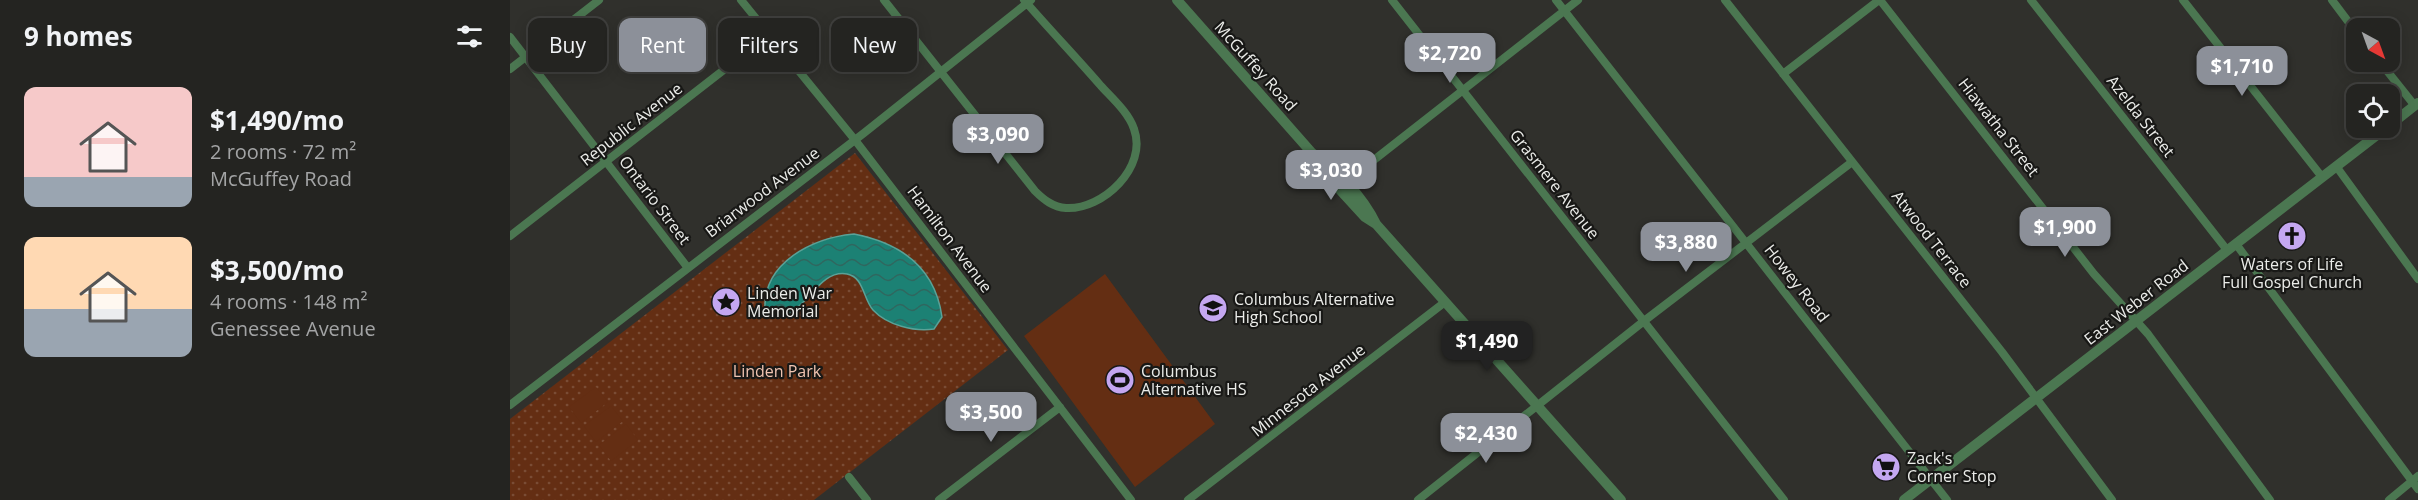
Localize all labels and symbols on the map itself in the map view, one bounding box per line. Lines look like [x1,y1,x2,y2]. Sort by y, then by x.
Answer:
street label: McGuffey Road [1210,16,1302,116]
north arrow [2346,18,2400,72]
pin: $2,720 [1401,33,1499,84]
pin: $1,710 [2193,46,2291,97]
street label: Azelda Street [2102,71,2180,162]
street label: Hiawatha Street [1954,73,2045,181]
street label: Republic Avenue [575,77,687,171]
pin: $3,090 [949,114,1047,165]
street label: Grasmere Avenue [1505,124,1605,244]
street label: Briarwood Avenue [700,142,824,242]
pin: $3,030 [1282,150,1380,201]
street label: Ontario Street [614,151,696,249]
street label: Hamilton Avenue [903,181,997,297]
street label: Atwood Terrace [1887,186,1977,292]
pin: $1,900 [2016,207,2114,258]
church icon: Waters of Life Full Gospel Church [2276,220,2308,252]
pin: $3,880 [1637,222,1735,273]
street label: Howey Road [1760,240,1834,326]
place label: Waters of Life Full Gospel Church [2222,253,2362,293]
street label: East Weber Road [2079,254,2193,350]
place label: Linden War Memorial [747,282,833,322]
place icon: Linden War Memorial [710,286,742,318]
place label: Columbus Alternative High School [1234,288,1395,328]
school or university icon: Columbus Alternative High School [1197,292,1229,324]
pin: $1,490 [1438,321,1536,372]
street label: Minnesota Avenue [1247,339,1369,441]
park label: Linden Park [733,360,822,382]
place label: Columbus Alternative HS [1141,360,1247,400]
sports icon: Columbus Alternative HS [1104,364,1136,396]
pin: $3,500 [942,392,1040,443]
pin: $2,430 [1437,413,1535,464]
place label: Zack's Corner Stop [1907,447,1997,487]
supermarket icon: Zack's Corner Stop [1870,451,1902,483]

